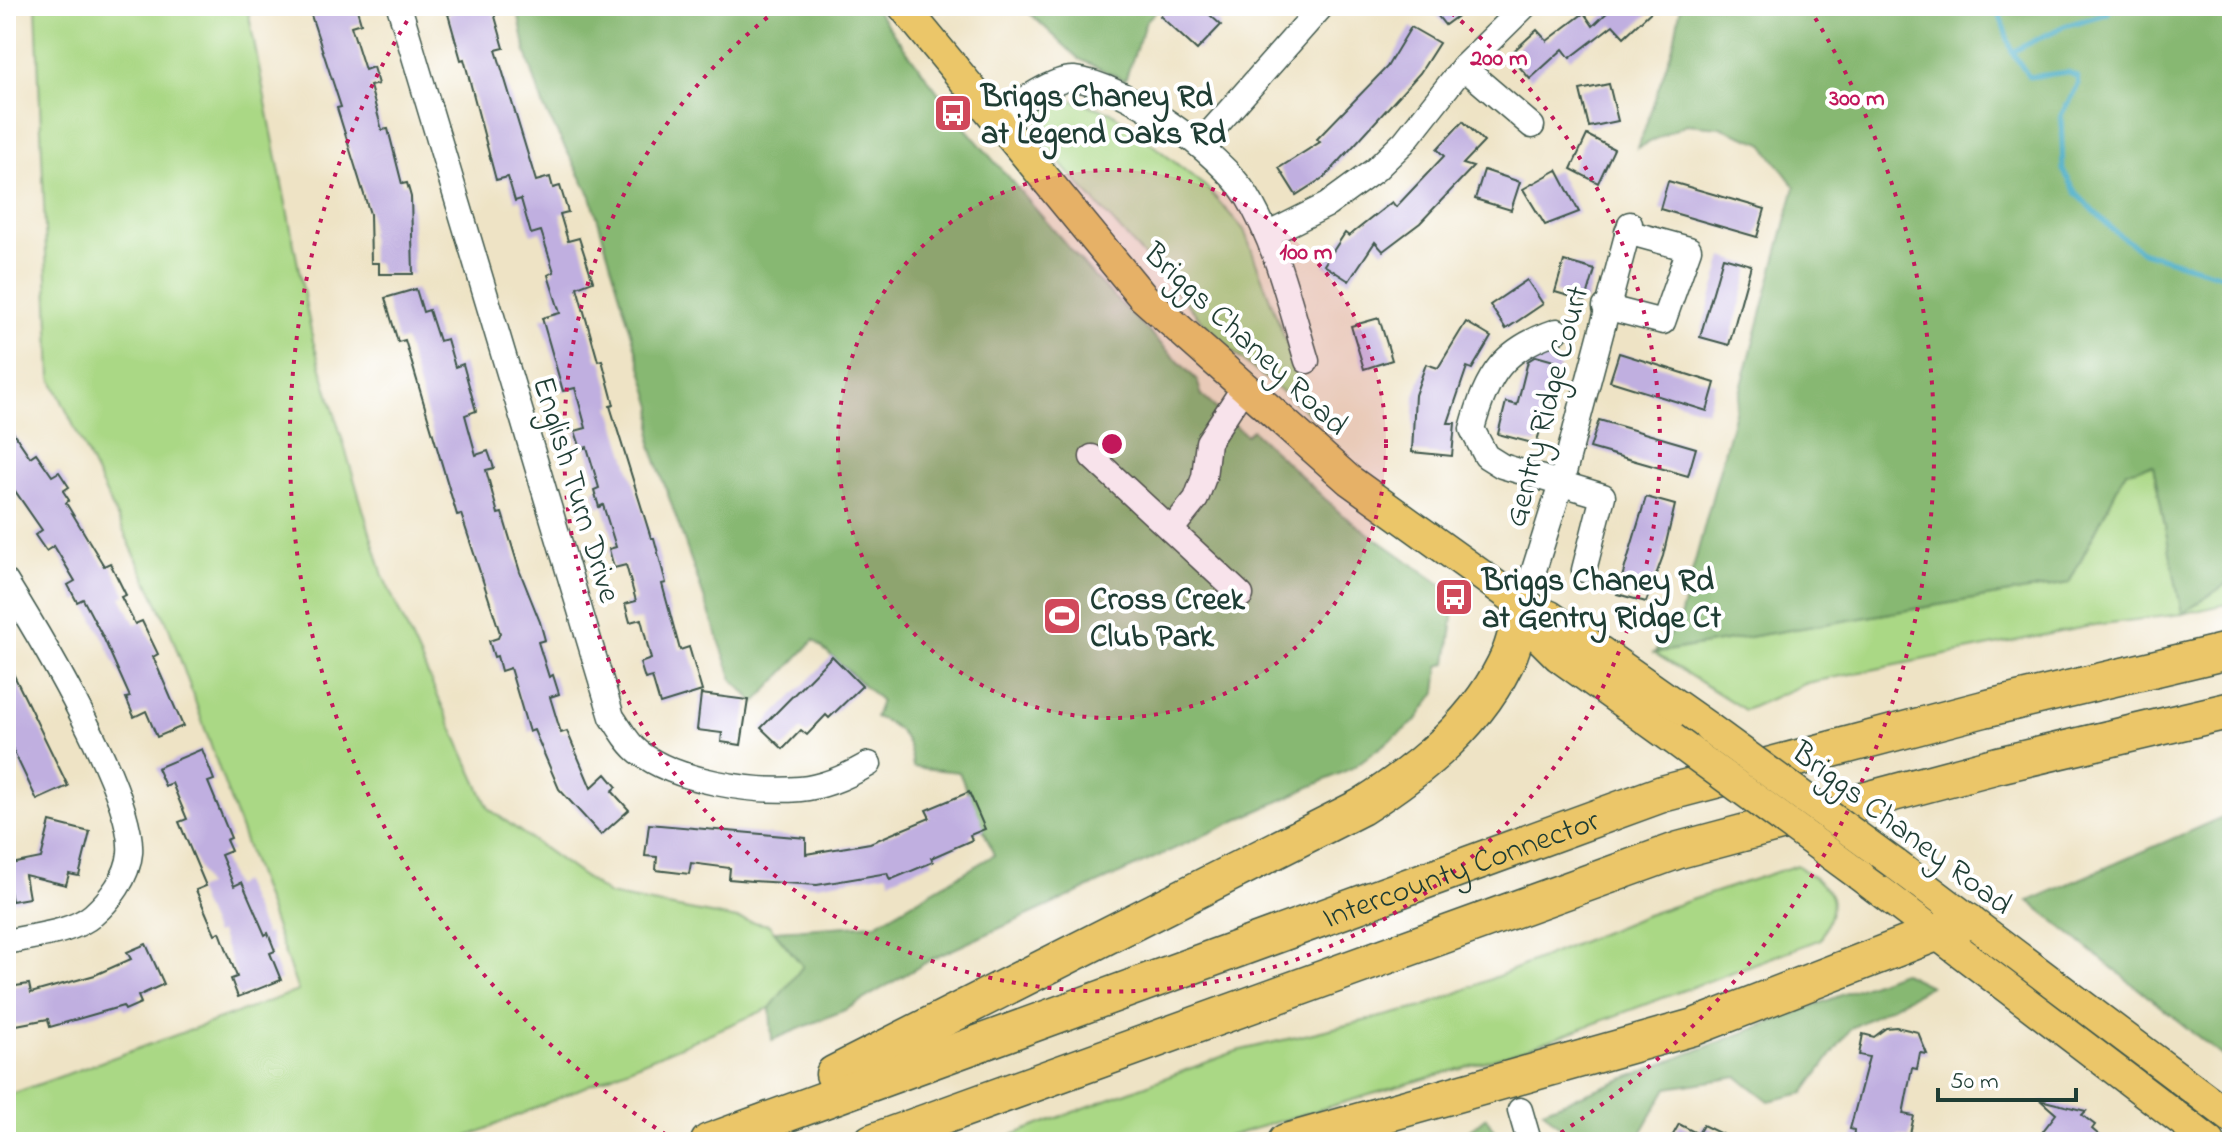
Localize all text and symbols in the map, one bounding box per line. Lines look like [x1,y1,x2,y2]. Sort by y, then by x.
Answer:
text: 200 m [1469,42,1528,77]
place label: Briggs Chaney Rd at Legend Oaks Rd [979,75,1226,160]
text: 300 m [1828,82,1885,117]
bus stop icon: Briggs Chaney Rd at Legend Oaks Rd [932,92,974,134]
street label: Briggs Chaney Road [1131,232,1358,448]
text: 100 m [1280,236,1333,271]
street label: Gentry Ridge Court [1494,281,1603,533]
street label: English Turn Drive [518,371,632,609]
centre of rings [1098,430,1126,458]
place label: Briggs Chaney Rd at Gentry Ridge Ct [1480,559,1721,644]
bus stop icon: Briggs Chaney Rd at Gentry Ridge Ct [1433,576,1475,618]
place label: Cross Creek Club Park [1090,578,1246,662]
sports icon: Cross Creek Club Park [1041,595,1083,637]
street label: Briggs Chaney Road [1780,730,2021,929]
street label: Intercounty Connector [1317,799,1607,943]
scale bar [1938,1052,2076,1102]
text: 50 m [1950,1065,1999,1100]

